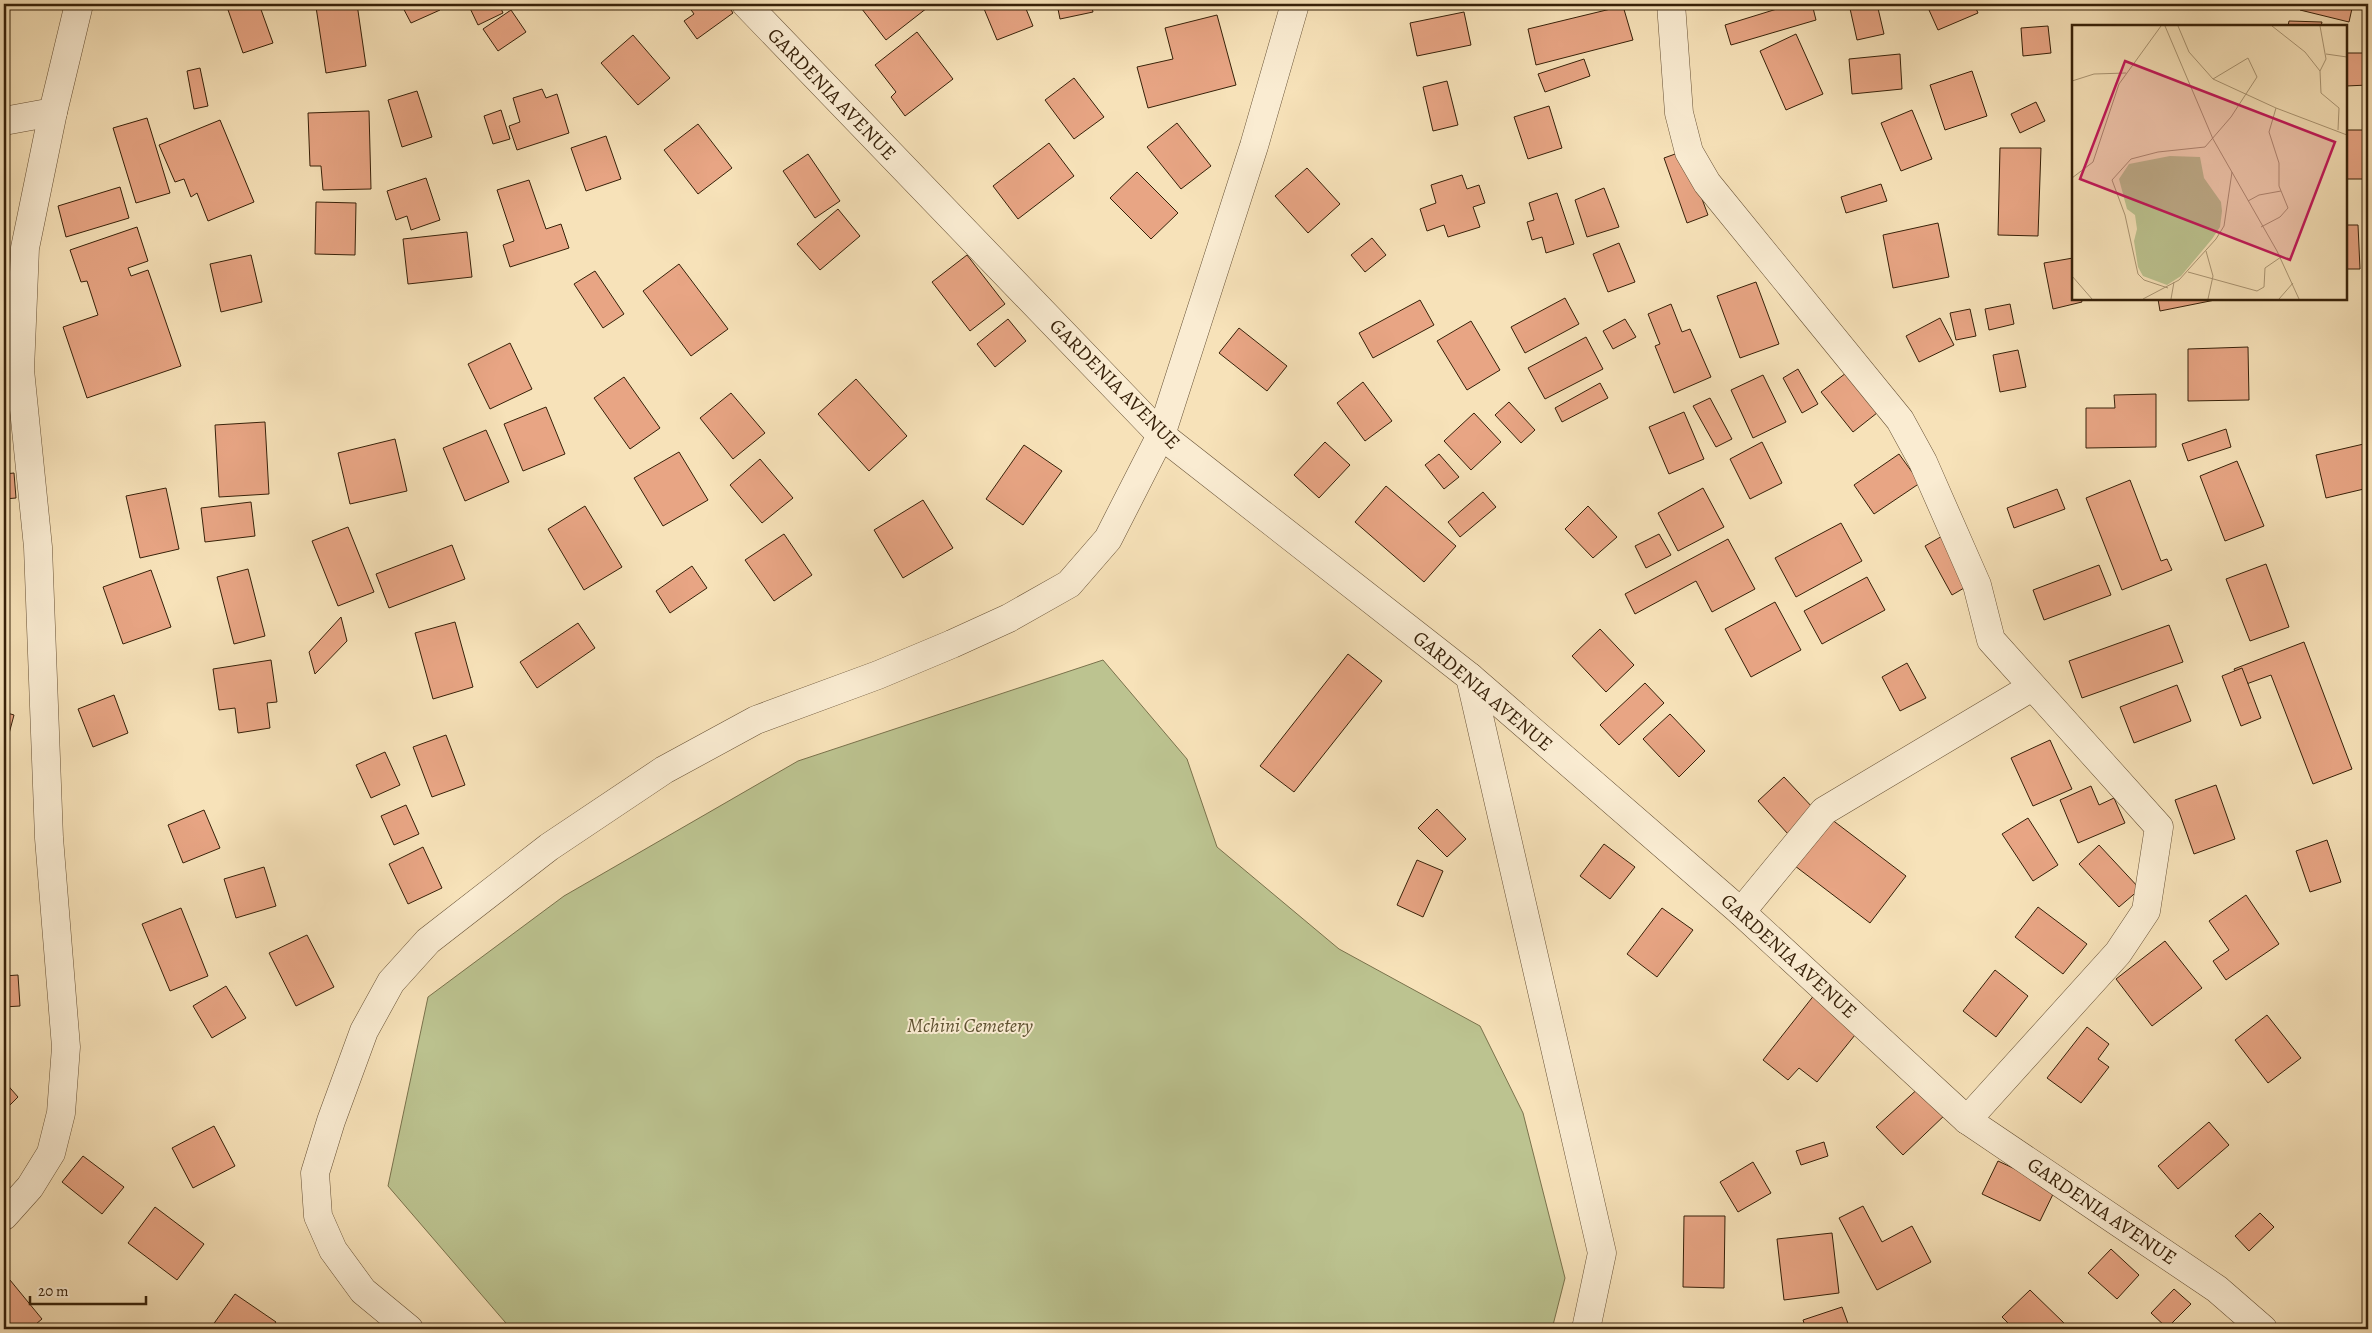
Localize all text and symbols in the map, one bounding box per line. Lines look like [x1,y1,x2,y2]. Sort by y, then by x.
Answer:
street label: GARDENIA AVENUE [762,22,902,166]
inset map [2072,25,2347,300]
street label: GARDENIA AVENUE [1044,313,1186,455]
street label: GARDENIA AVENUE [1407,624,1559,758]
street label: GARDENIA AVENUE [1715,887,1863,1025]
park label: Mchini Cemetery [907,1012,1033,1039]
street label: GARDENIA AVENUE [2022,1151,2182,1271]
scale bar [30,1273,146,1305]
text: 20 m [38,1281,69,1301]

